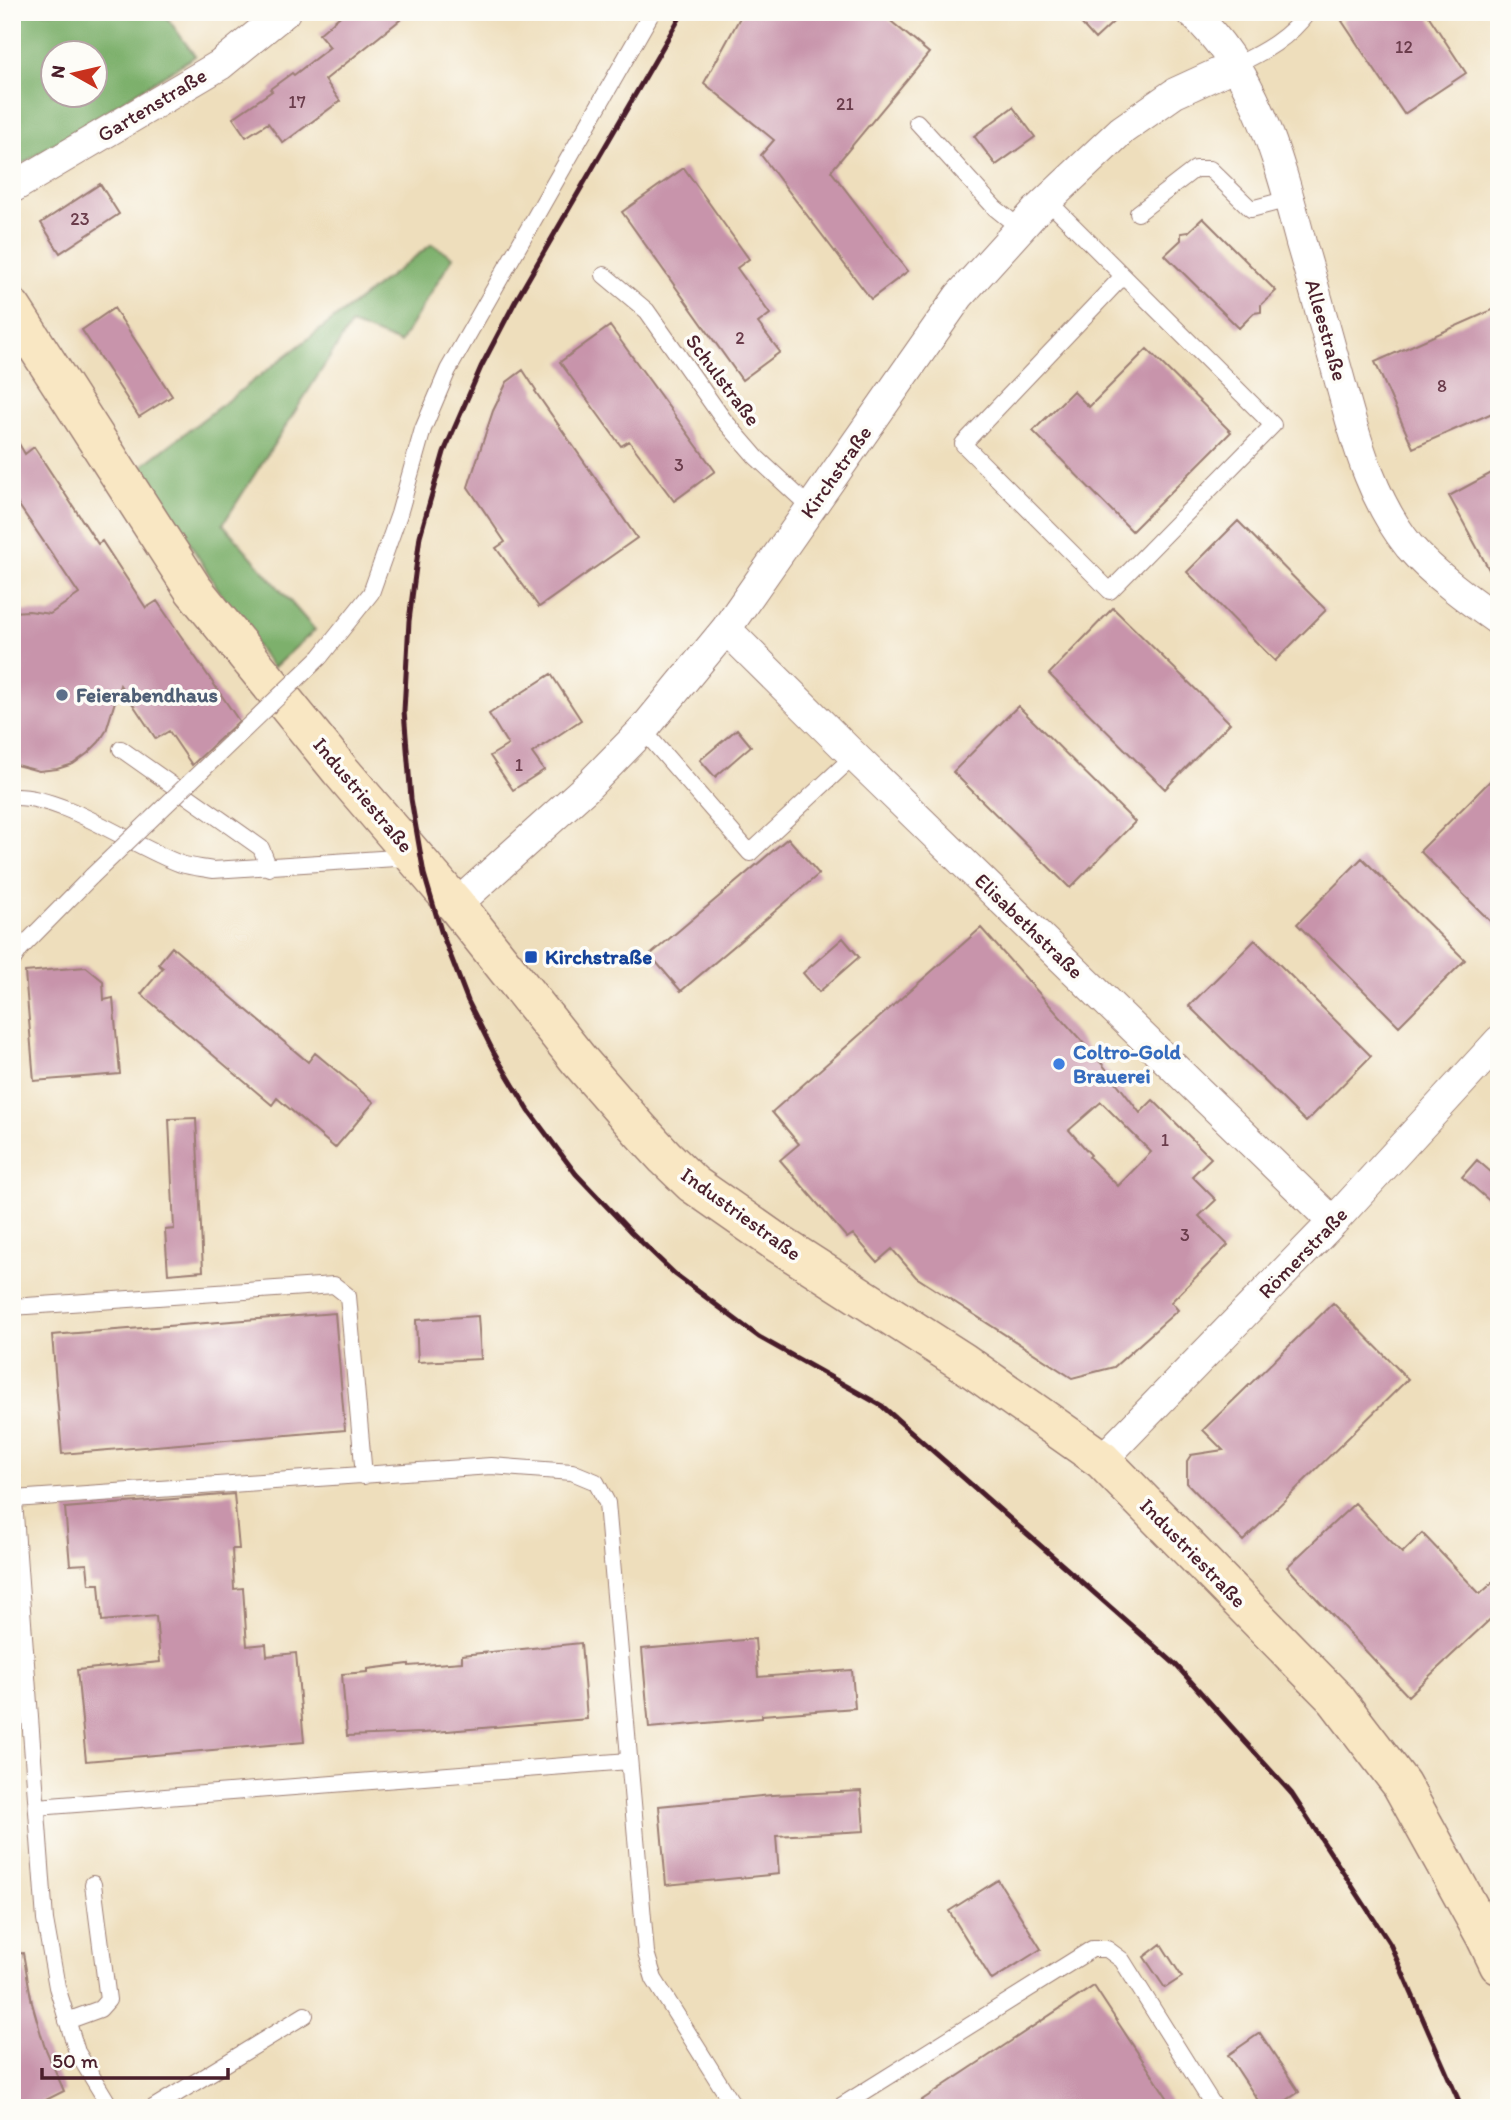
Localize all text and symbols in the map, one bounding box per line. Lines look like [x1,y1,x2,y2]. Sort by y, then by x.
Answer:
house number: 12 [1395,36,1413,58]
north arrow [38,38,108,108]
street label: Gartenstraße [93,62,211,147]
text: N [45,64,70,80]
house number: 17 [288,91,306,113]
house number: 21 [836,93,854,115]
house number: 23 [70,208,90,230]
street label: Alleestraße [1300,276,1353,383]
house number: 2 [735,327,745,349]
street label: Schulstraße [681,329,766,431]
house number: 8 [1437,375,1447,397]
street label: Kirchstraße [795,421,877,523]
house number: 3 [674,454,684,476]
place label: Feierabendhaus [76,682,218,707]
marker: Feierabendhaus [54,687,70,703]
street label: Industriestraße [308,732,419,857]
house number: 1 [515,754,523,776]
street label: Elisabethstraße [970,868,1089,984]
place label: Kirchstraße [545,944,652,969]
marker: Kirchstraße [523,949,539,965]
place label: Coltro-Gold Brauerei [1073,1039,1182,1088]
marker: Coltro-Gold Brauerei [1051,1056,1067,1072]
house number: 1 [1161,1129,1169,1151]
street label: Industriestraße [676,1162,806,1266]
street label: Römerstraße [1253,1202,1352,1304]
house number: 3 [1180,1224,1190,1246]
street label: Industriestraße [1135,1493,1252,1613]
scale bar [42,2036,228,2080]
text: 50 m [52,2048,99,2073]

